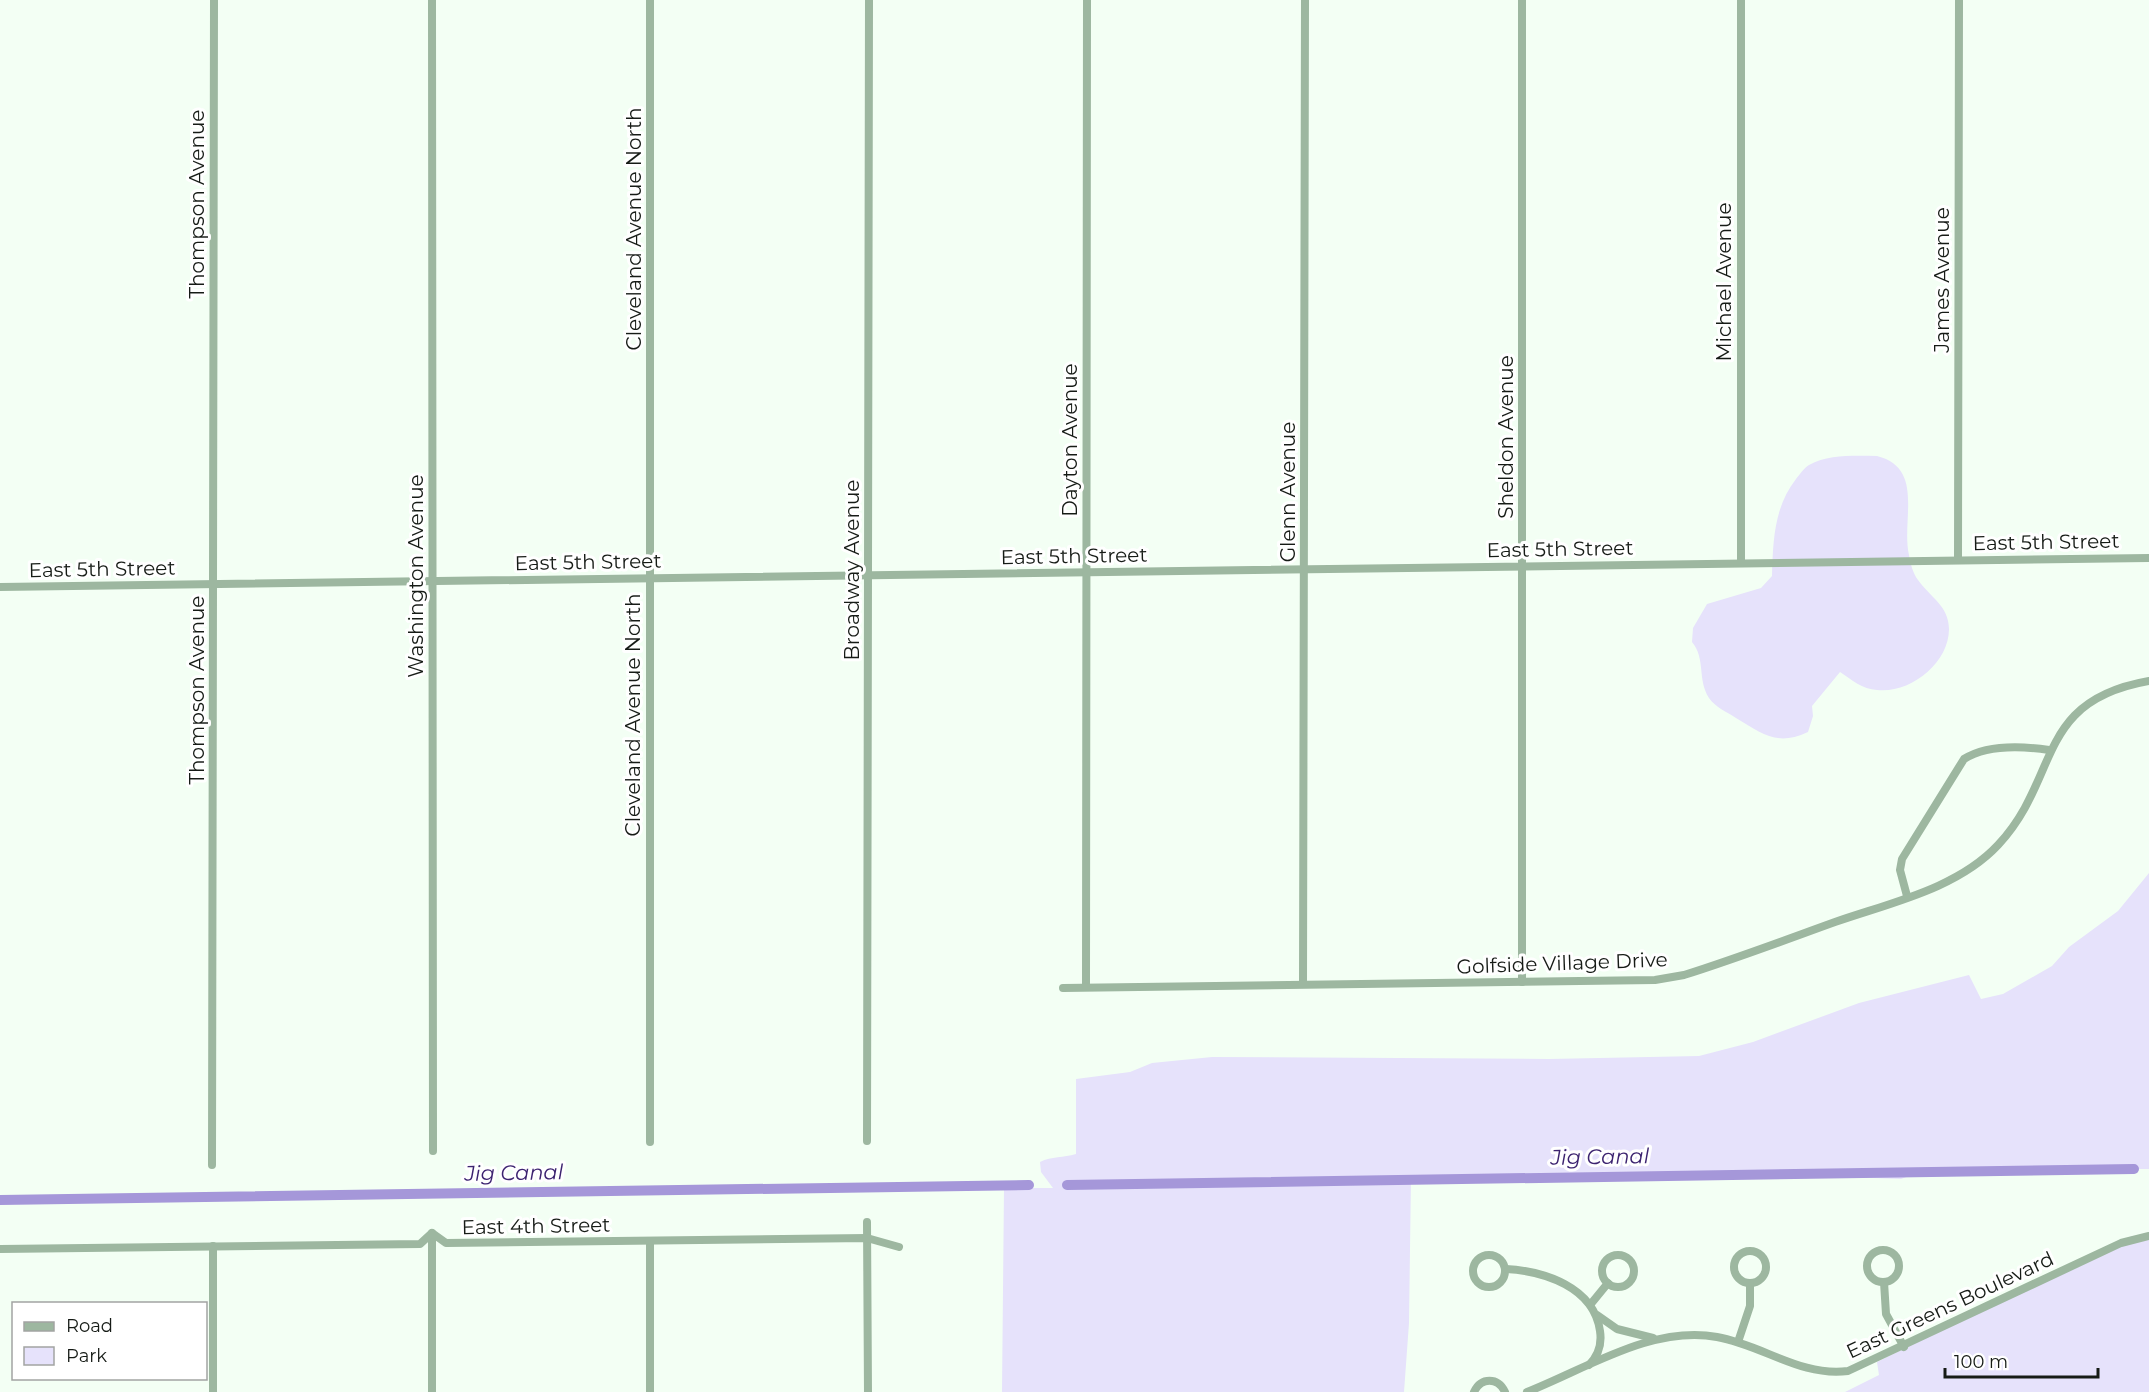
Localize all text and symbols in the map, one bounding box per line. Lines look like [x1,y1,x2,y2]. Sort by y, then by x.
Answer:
street label: Cleveland Avenue North [622,107,646,351]
street label: Thompson Avenue [185,110,209,298]
street label: Michael Avenue [1712,202,1736,362]
street label: James Avenue [1930,207,1954,354]
street label: Sheldon Avenue [1494,355,1518,519]
street label: Dayton Avenue [1058,363,1082,517]
street label: Glenn Avenue [1276,422,1300,562]
street label: Washington Avenue [404,474,428,678]
street label: Broadway Avenue [840,480,864,660]
street label: East 5th Street [1972,529,2120,555]
street label: East 5th Street [1486,536,1634,562]
street label: East 5th Street [1000,543,1148,569]
street label: East 5th Street [514,549,662,575]
street label: East 5th Street [28,556,176,582]
street label: Cleveland Avenue North [621,593,645,837]
street label: Thompson Avenue [185,596,209,784]
street label: Golfside Village Drive [1456,947,1668,979]
water label: Jig Canal [1549,1143,1650,1170]
water label: Jig Canal [463,1159,564,1186]
street label: East 4th Street [461,1213,611,1239]
street label: East Greens Boulevard [1843,1246,2057,1364]
legend [12,1302,207,1380]
text: Road [66,1315,113,1337]
scale bar [1945,1341,2098,1379]
text: Park [66,1345,107,1367]
text: 100 m [1954,1351,2008,1373]

